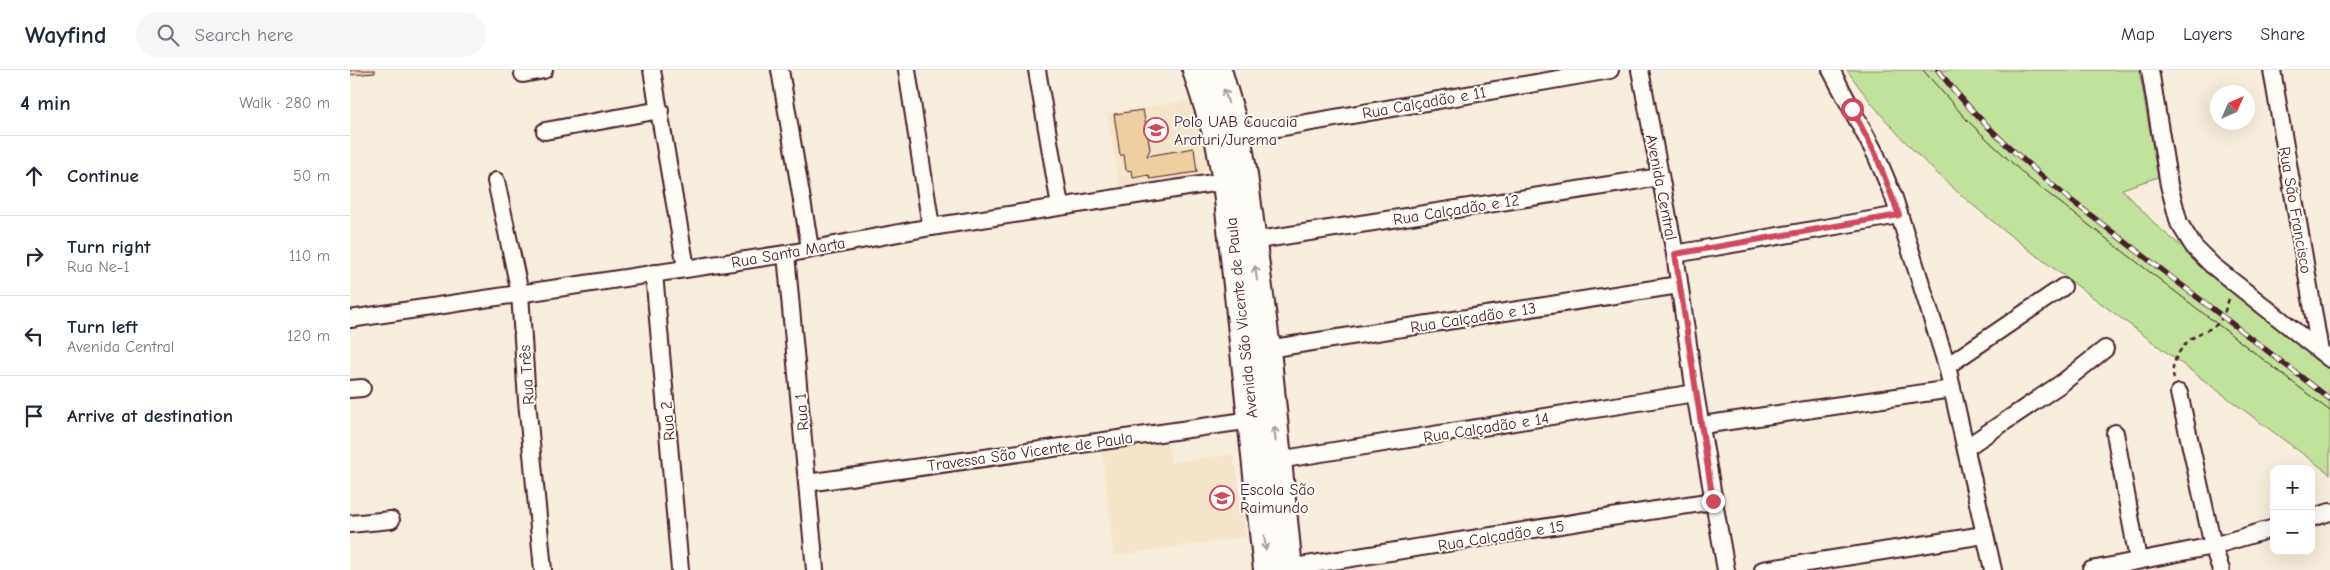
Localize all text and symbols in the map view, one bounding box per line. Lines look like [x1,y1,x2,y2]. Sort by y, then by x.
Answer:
search box [136,12,486,57]
text: Wayfind [25,21,106,49]
icon: search [154,21,182,49]
text: Search here [194,24,293,46]
text: Map [2121,24,2155,45]
text: Layers [2183,24,2232,45]
text: Share [2260,24,2305,45]
street label: Rua Calçadão e 11 [1361,83,1488,123]
north arrow [2210,85,2255,130]
one-way arrow [1220,89,1230,105]
text: 4 min [20,91,71,115]
text: Walk · 280 m [239,94,330,112]
route start [1841,98,1864,121]
place label: Polo UAB Caucaia Araturi/Jurema [1174,113,1298,149]
school or university icon: Polo UAB Caucaia Araturi/Jurema [1143,117,1169,143]
street label: Avenida Central [1642,133,1680,242]
street label: Rua São Francisco [2275,145,2315,275]
icon: ahead [20,162,48,190]
text: Continue [67,165,139,187]
text: 50 m [293,167,330,185]
street label: Rua Calçadão e 12 [1392,191,1521,229]
street label: Avenida São Vicente de Paula [1223,217,1261,419]
street label: Rua Santa Marta [730,234,847,272]
text: Turn right [67,236,151,258]
icon: right [20,242,48,270]
text: 110 m [289,247,330,265]
text: Rua Ne-1 [67,258,130,276]
one-way arrow [1251,265,1261,281]
street label: Rua Calçadão e 13 [1409,299,1537,337]
text: Turn left [67,316,138,338]
icon: left [20,322,48,350]
text: 120 m [287,327,330,345]
text: Avenida Central [67,338,174,356]
street label: Rua Três [516,344,538,406]
street label: Rua 1 [791,392,813,431]
street label: Rua 2 [657,400,679,441]
icon: arrive [20,402,48,430]
text: Arrive at destination [67,405,233,427]
street label: Rua Calçadão e 14 [1422,409,1550,447]
one-way arrow [1270,427,1280,443]
street label: Travessa São Vicente de Paula [926,429,1134,475]
map controls [2270,465,2315,555]
button: + [2270,465,2315,510]
place label: Escola São Raimundo [1240,481,1315,517]
school or university icon: Escola São Raimundo [1209,485,1235,511]
route end [1702,490,1725,513]
button: − [2270,510,2315,555]
street label: Rua Calçadão e 15 [1437,517,1566,555]
one-way arrow [1260,534,1270,550]

